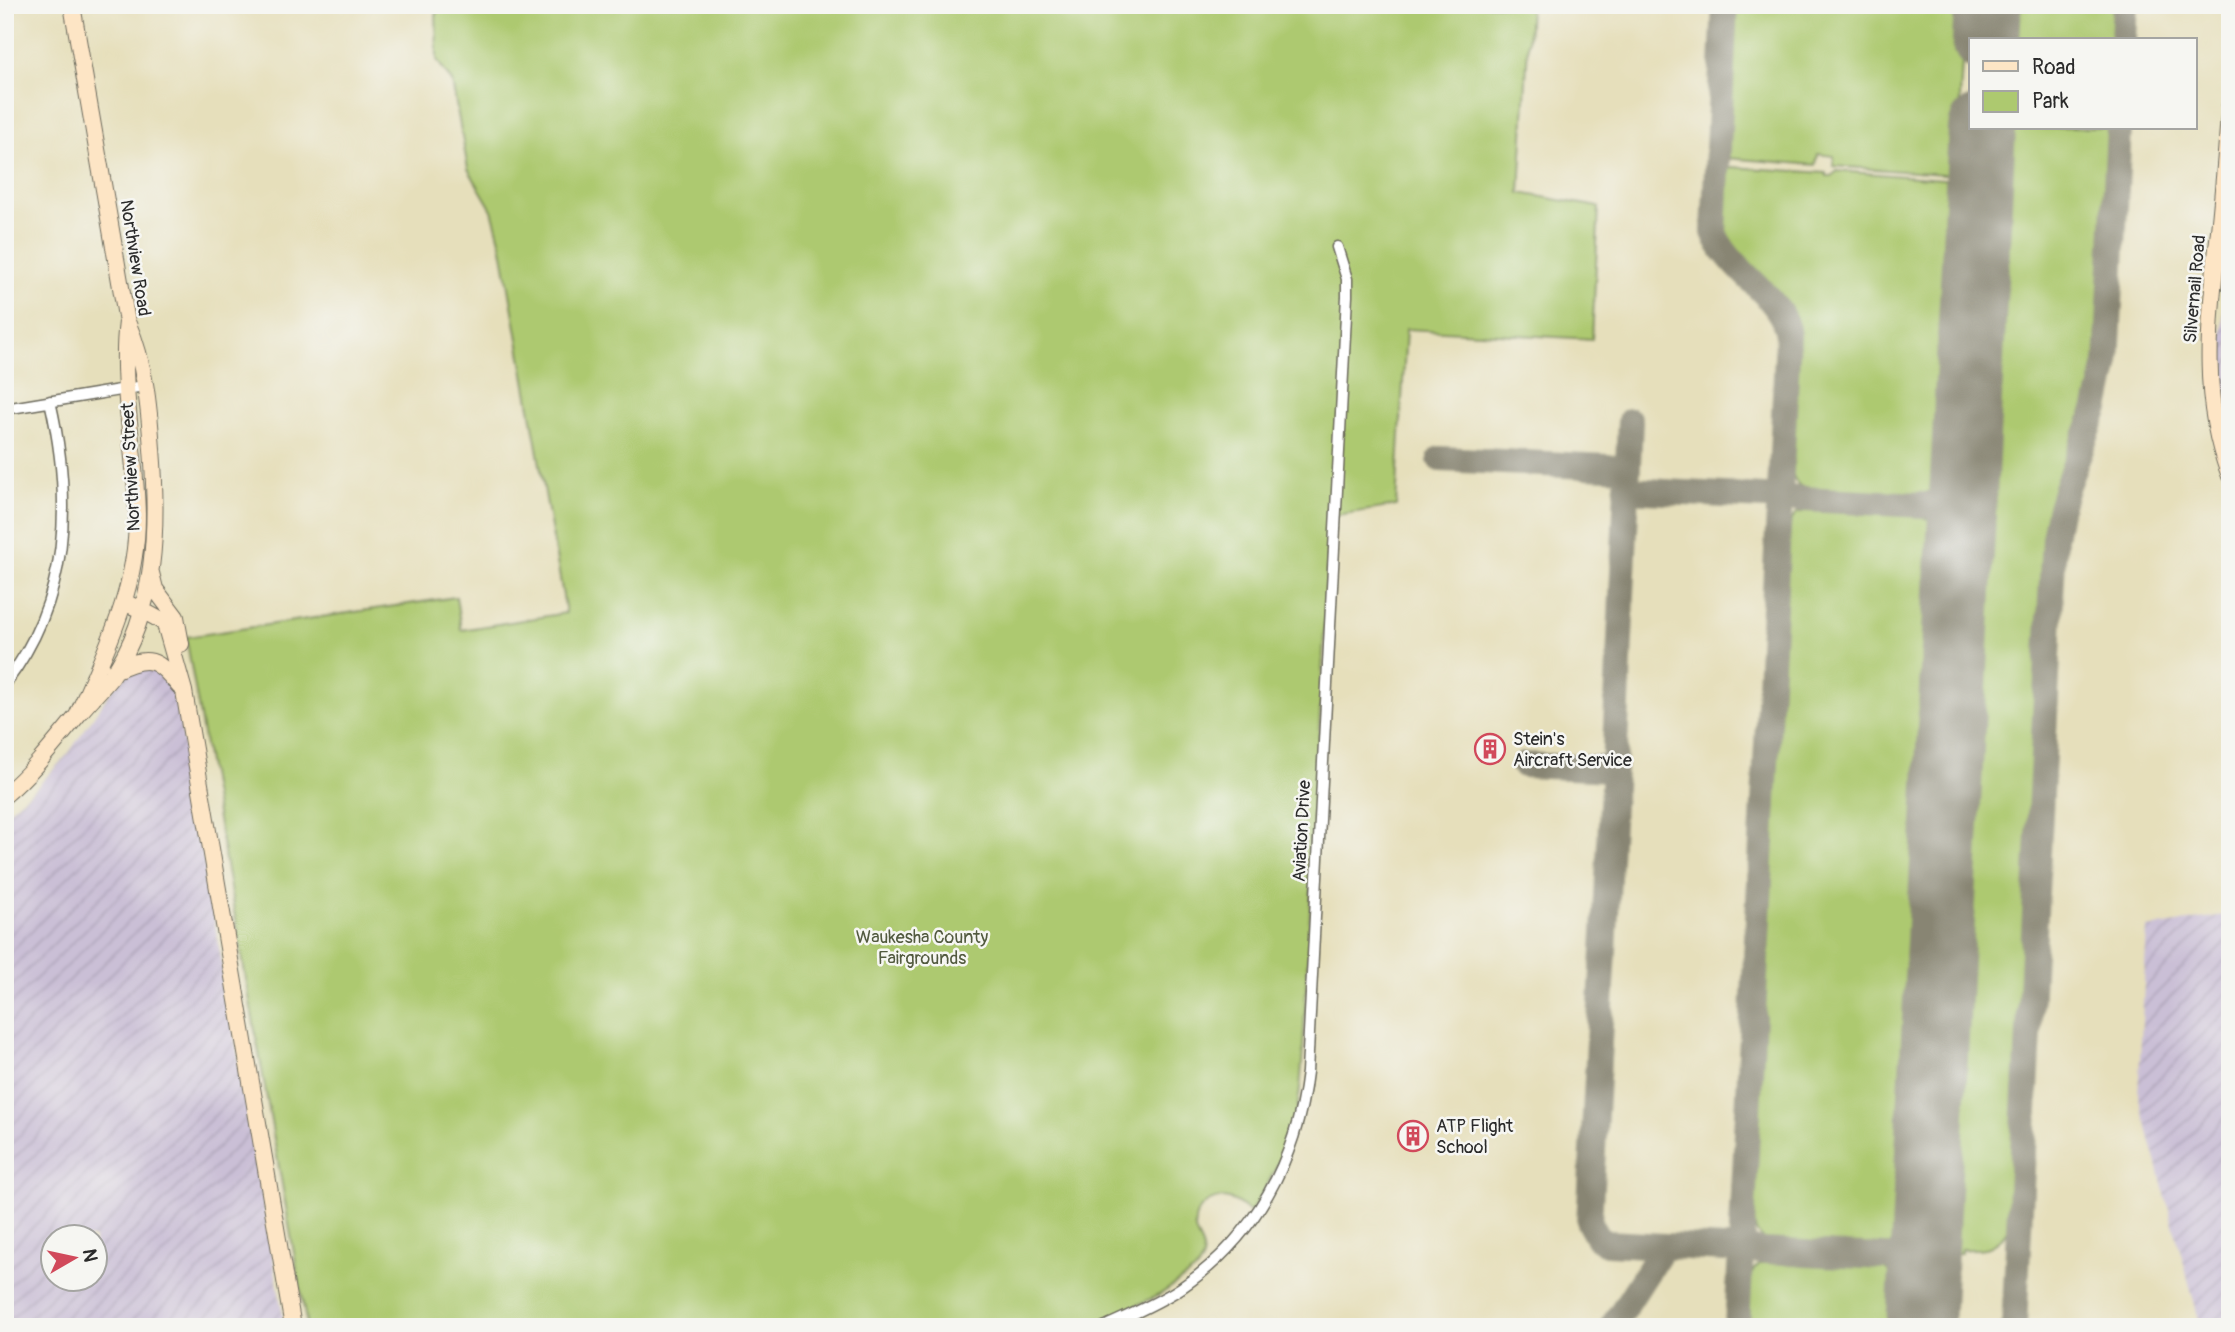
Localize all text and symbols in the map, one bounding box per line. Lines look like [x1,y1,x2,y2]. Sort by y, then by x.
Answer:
legend [1969,38,2196,130]
text: Road [2032,54,2076,81]
text: Park [2032,88,2069,115]
street label: Northview Road [114,198,156,318]
street label: Silvernail Road [2179,234,2211,344]
street label: Northview Street [116,401,146,532]
place label: Stein's Aircraft Service [1513,728,1632,772]
building icon: Stein's Aircraft Service [1473,732,1507,766]
street label: Aviation Drive [1288,779,1316,883]
park label: Waukesha County Fairgrounds [856,926,988,970]
place label: ATP Flight School [1436,1115,1514,1159]
building icon: ATP Flight School [1396,1119,1430,1153]
north arrow [38,1224,108,1294]
text: N [77,1247,103,1264]

